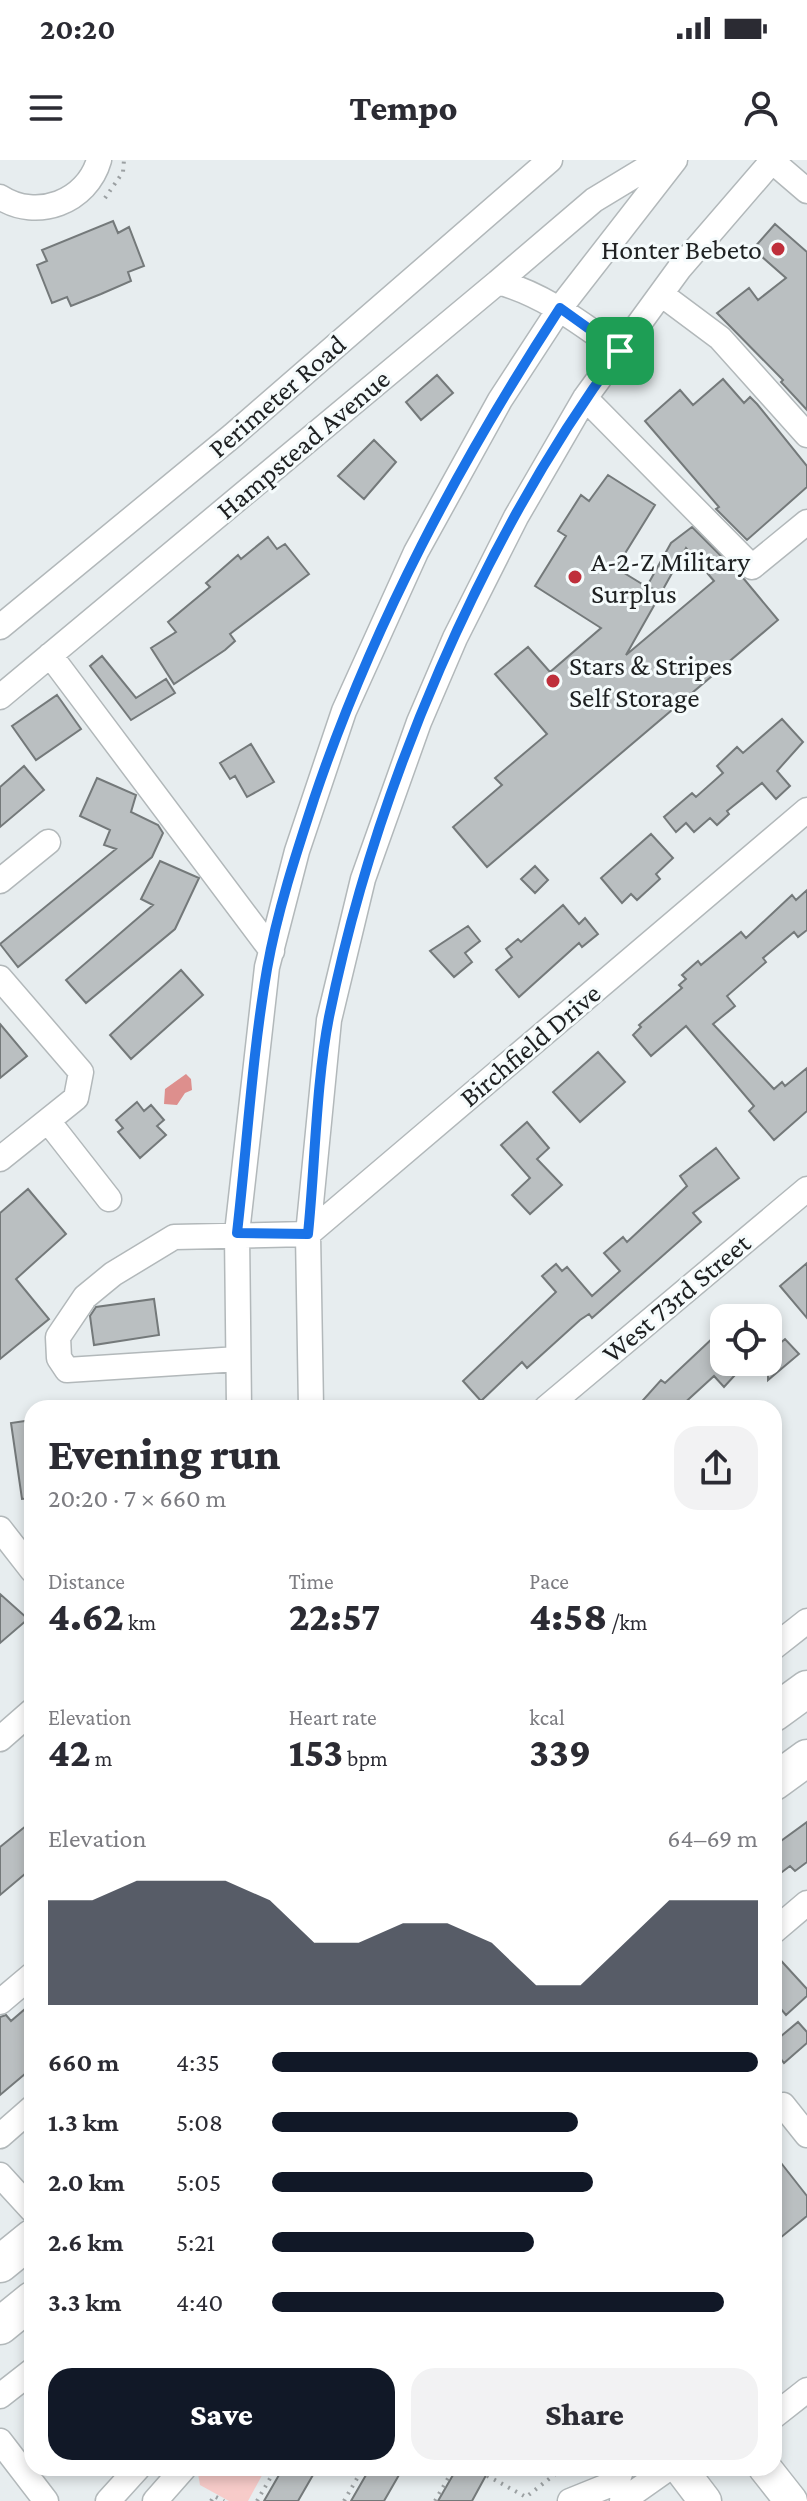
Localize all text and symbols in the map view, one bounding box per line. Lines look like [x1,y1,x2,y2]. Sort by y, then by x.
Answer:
text: 20:20 [40,12,115,45]
icon: menu [24,86,68,130]
icon: person [739,86,783,130]
text: Tempo [349,88,458,128]
place label: Honter Bebeto [601,234,762,265]
marker: Honter Bebeto [769,240,787,258]
pin [586,317,654,385]
street label: Perimeter Road [202,328,352,464]
icon: arrive [598,329,642,373]
street label: Hampstead Avenue [210,363,396,525]
place label: A-2-Z Military Surplus [591,546,751,609]
marker: A-2-Z Military Surplus [566,568,584,586]
place label: Stars & Stripes Self Storage [569,650,733,713]
marker: Stars & Stripes Self Storage [544,672,562,690]
street label: Birchfield Drive [453,977,607,1113]
street label: West 73rd Street [596,1227,757,1369]
map controls [710,1304,782,1376]
button: locate [710,1304,782,1376]
button: share [674,1426,758,1510]
text: Evening run [48,1430,280,1478]
text: 20:20 · 7 × 660 m [48,1484,226,1513]
text: Distance [48,1569,125,1594]
text: Time [289,1569,334,1594]
text: Pace [529,1569,569,1594]
text: 4.62 [48,1594,124,1639]
text: 22:57 [289,1594,381,1639]
text: 4:58 [529,1594,607,1639]
text: km [124,1610,156,1635]
text: /km [607,1610,647,1635]
text: Elevation [48,1705,131,1730]
text: Heart rate [289,1705,377,1730]
text: kcal [529,1705,565,1730]
text: 42 [48,1730,91,1775]
text: 153 [289,1730,343,1775]
text: 339 [529,1730,591,1775]
text: m [91,1746,112,1771]
text: bpm [343,1746,388,1771]
text: Elevation [48,1824,146,1853]
text: 64–69 m [667,1824,758,1853]
text: 660 m [48,2048,119,2077]
text: 4:35 [176,2048,220,2077]
text: 1.3 km [48,2108,119,2137]
text: 5:08 [176,2108,223,2137]
text: 2.0 km [48,2168,125,2197]
text: 5:05 [176,2168,221,2197]
text: 2.6 km [48,2228,124,2257]
text: 5:21 [176,2228,215,2257]
text: 3.3 km [48,2288,122,2317]
text: 4:40 [176,2288,223,2317]
button: Save [48,2368,395,2460]
button: Share [411,2368,758,2460]

